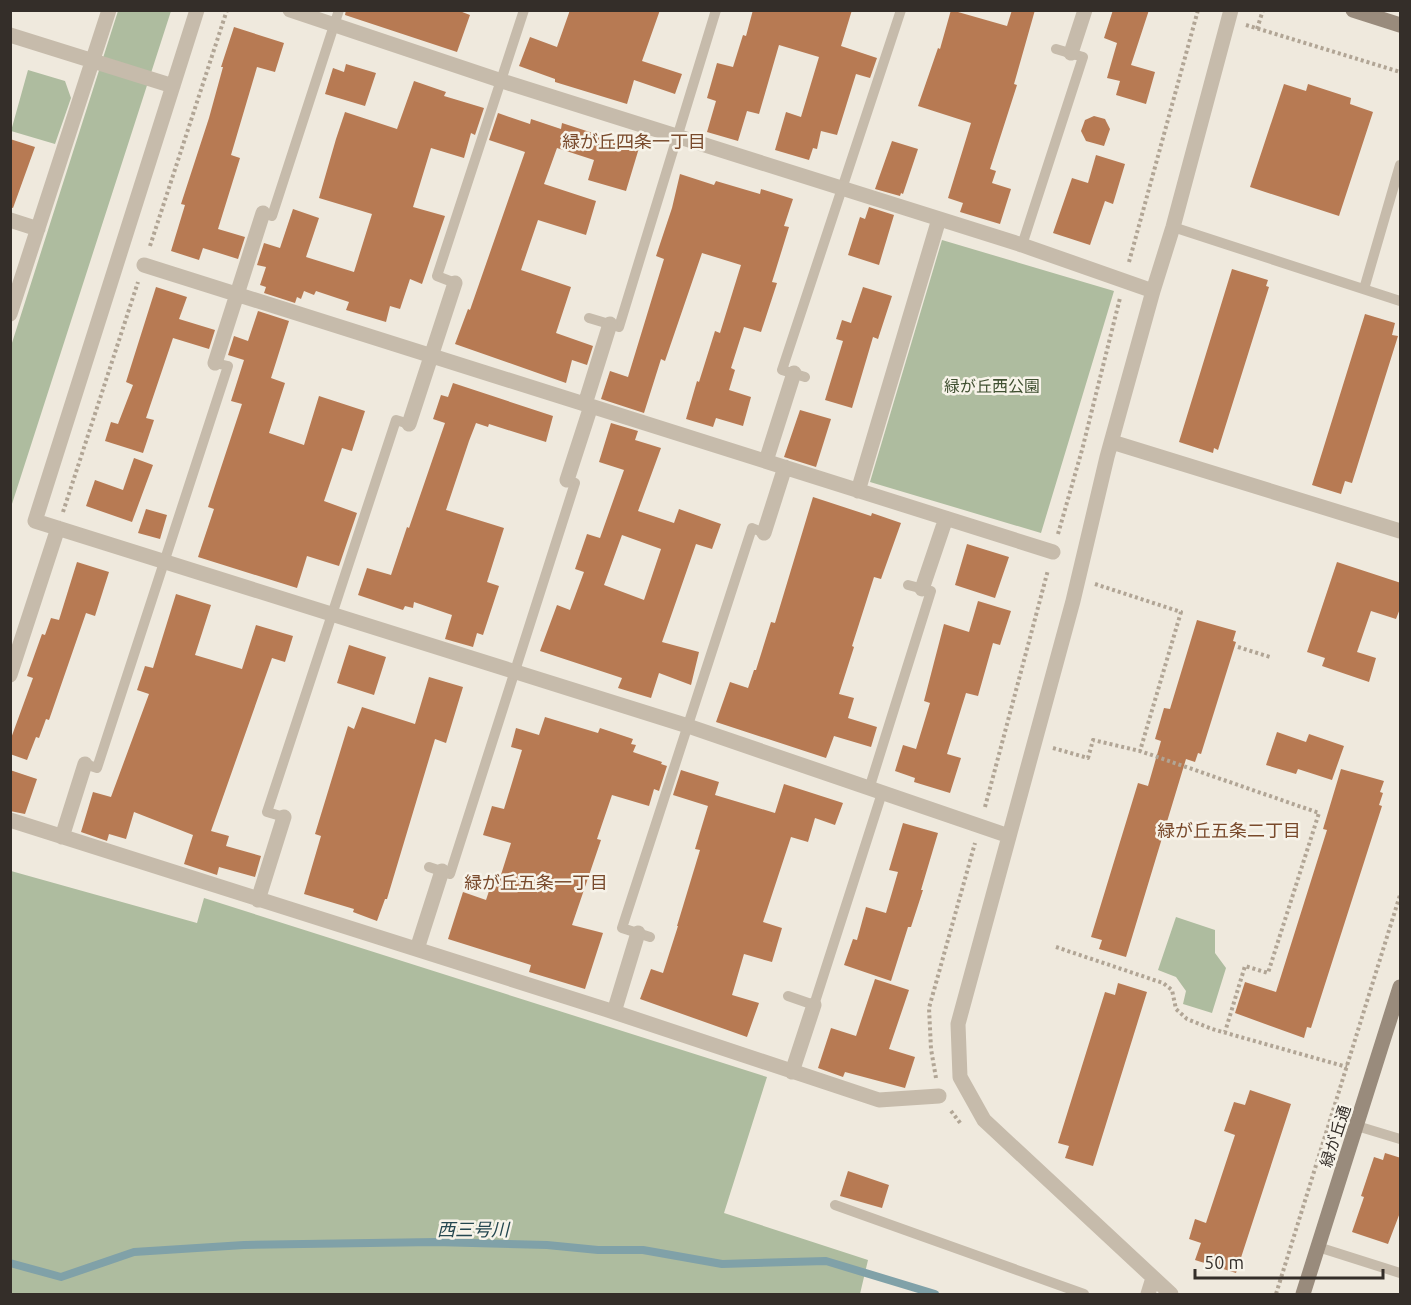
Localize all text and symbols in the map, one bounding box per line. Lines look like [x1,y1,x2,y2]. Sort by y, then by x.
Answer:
district label: 緑が丘四条一丁目 [562,131,706,151]
park label: 緑が丘西公園 [944,377,1040,395]
district label: 緑が丘五条二丁目 [1157,820,1301,840]
district label: 緑が丘五条一丁目 [464,872,608,892]
street label: 緑が丘通 [1317,1103,1353,1169]
water label: 西三号川 [437,1219,511,1239]
scale bar [1195,1242,1382,1280]
text: 50 m [1204,1252,1244,1272]

